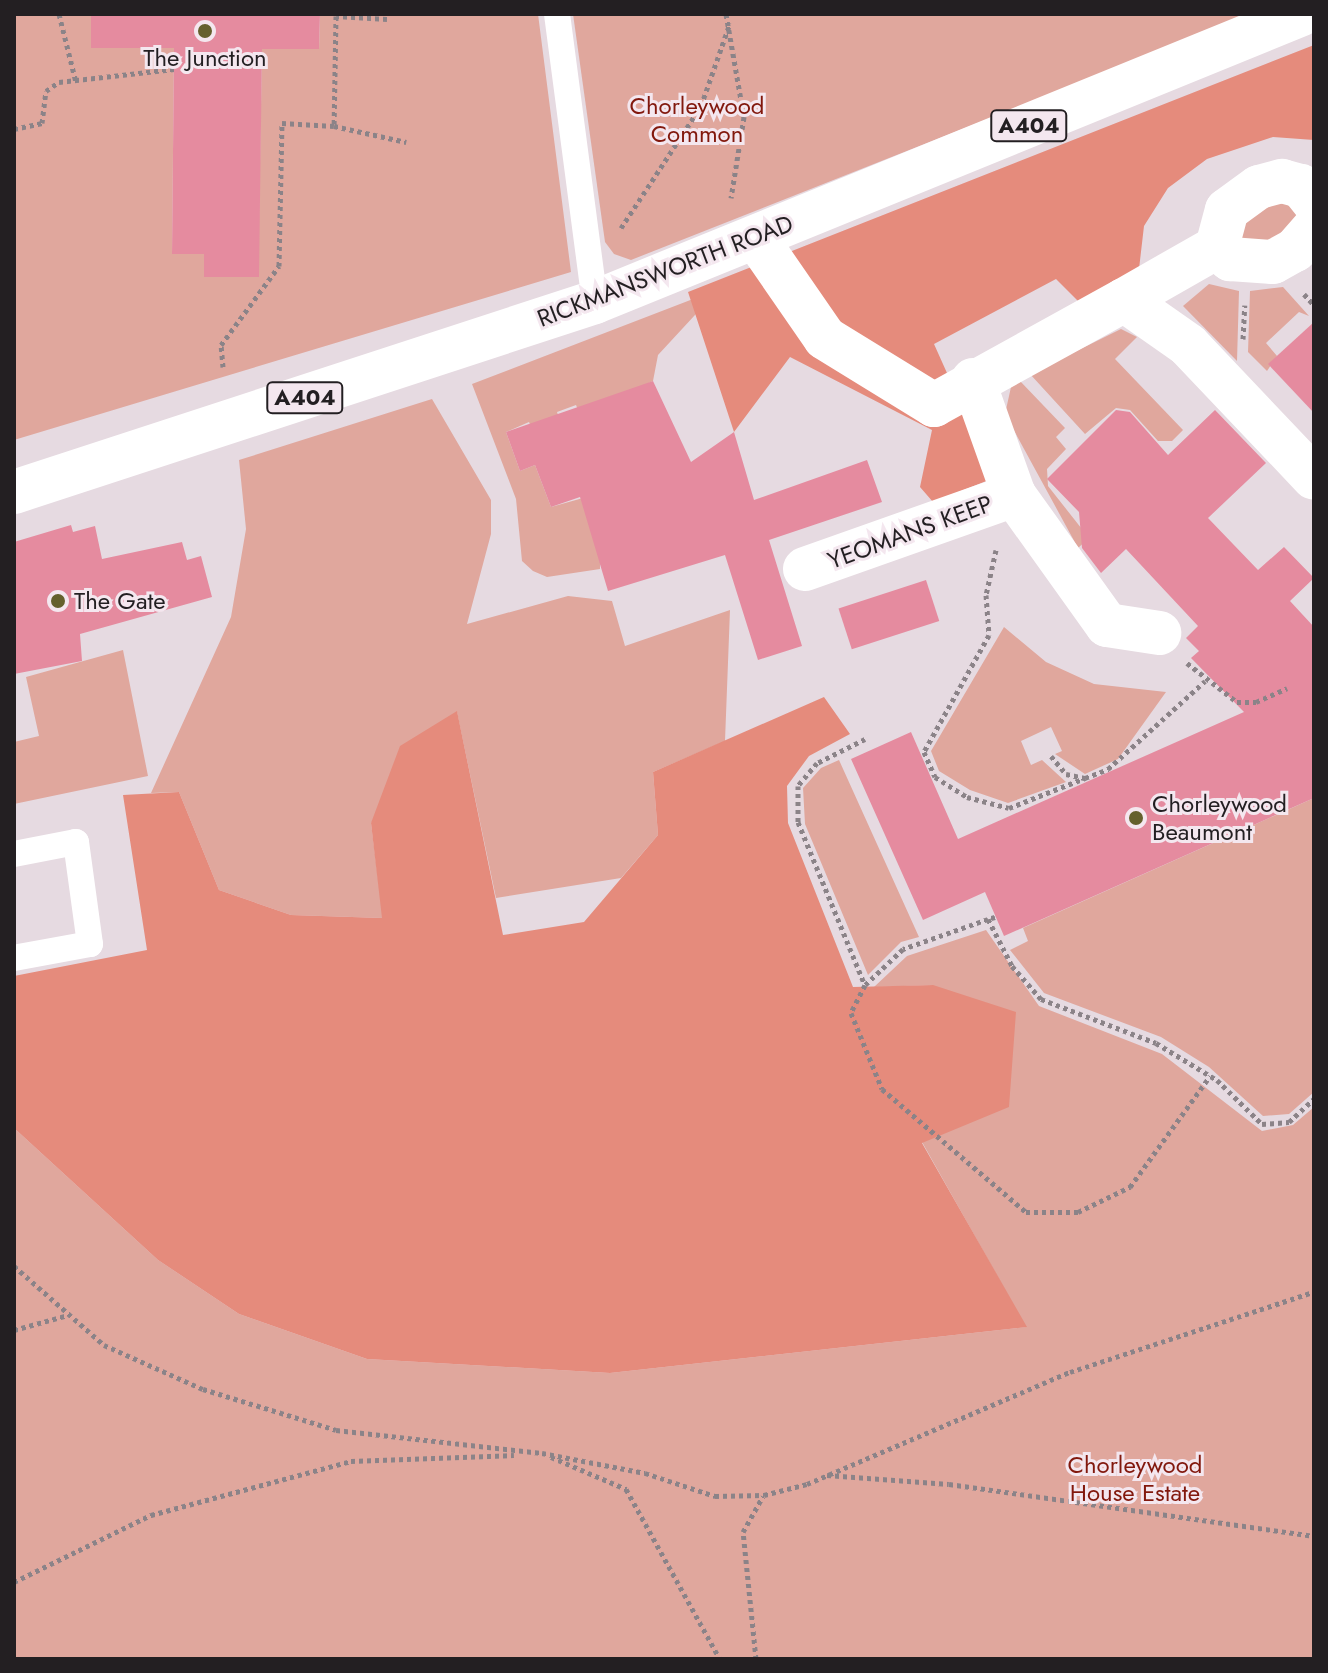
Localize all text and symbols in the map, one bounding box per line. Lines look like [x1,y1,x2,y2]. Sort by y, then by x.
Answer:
marker: The Junction [196,22,214,40]
place label: The Junction [143,44,267,72]
park label: Chorleywood Common [629,92,765,148]
road number: A404 [989,108,1069,144]
street label: RICKMANSWORTH ROAD [533,209,797,333]
road number: A404 [265,380,345,416]
street label: YEOMANS KEEP [824,489,996,575]
place label: The Gate [74,587,166,615]
marker: The Gate [49,592,67,610]
place label: Chorleywood Beaumont [1152,790,1287,846]
marker: Chorleywood Beaumont [1127,809,1145,827]
park label: Chorleywood House Estate [1067,1451,1203,1507]

